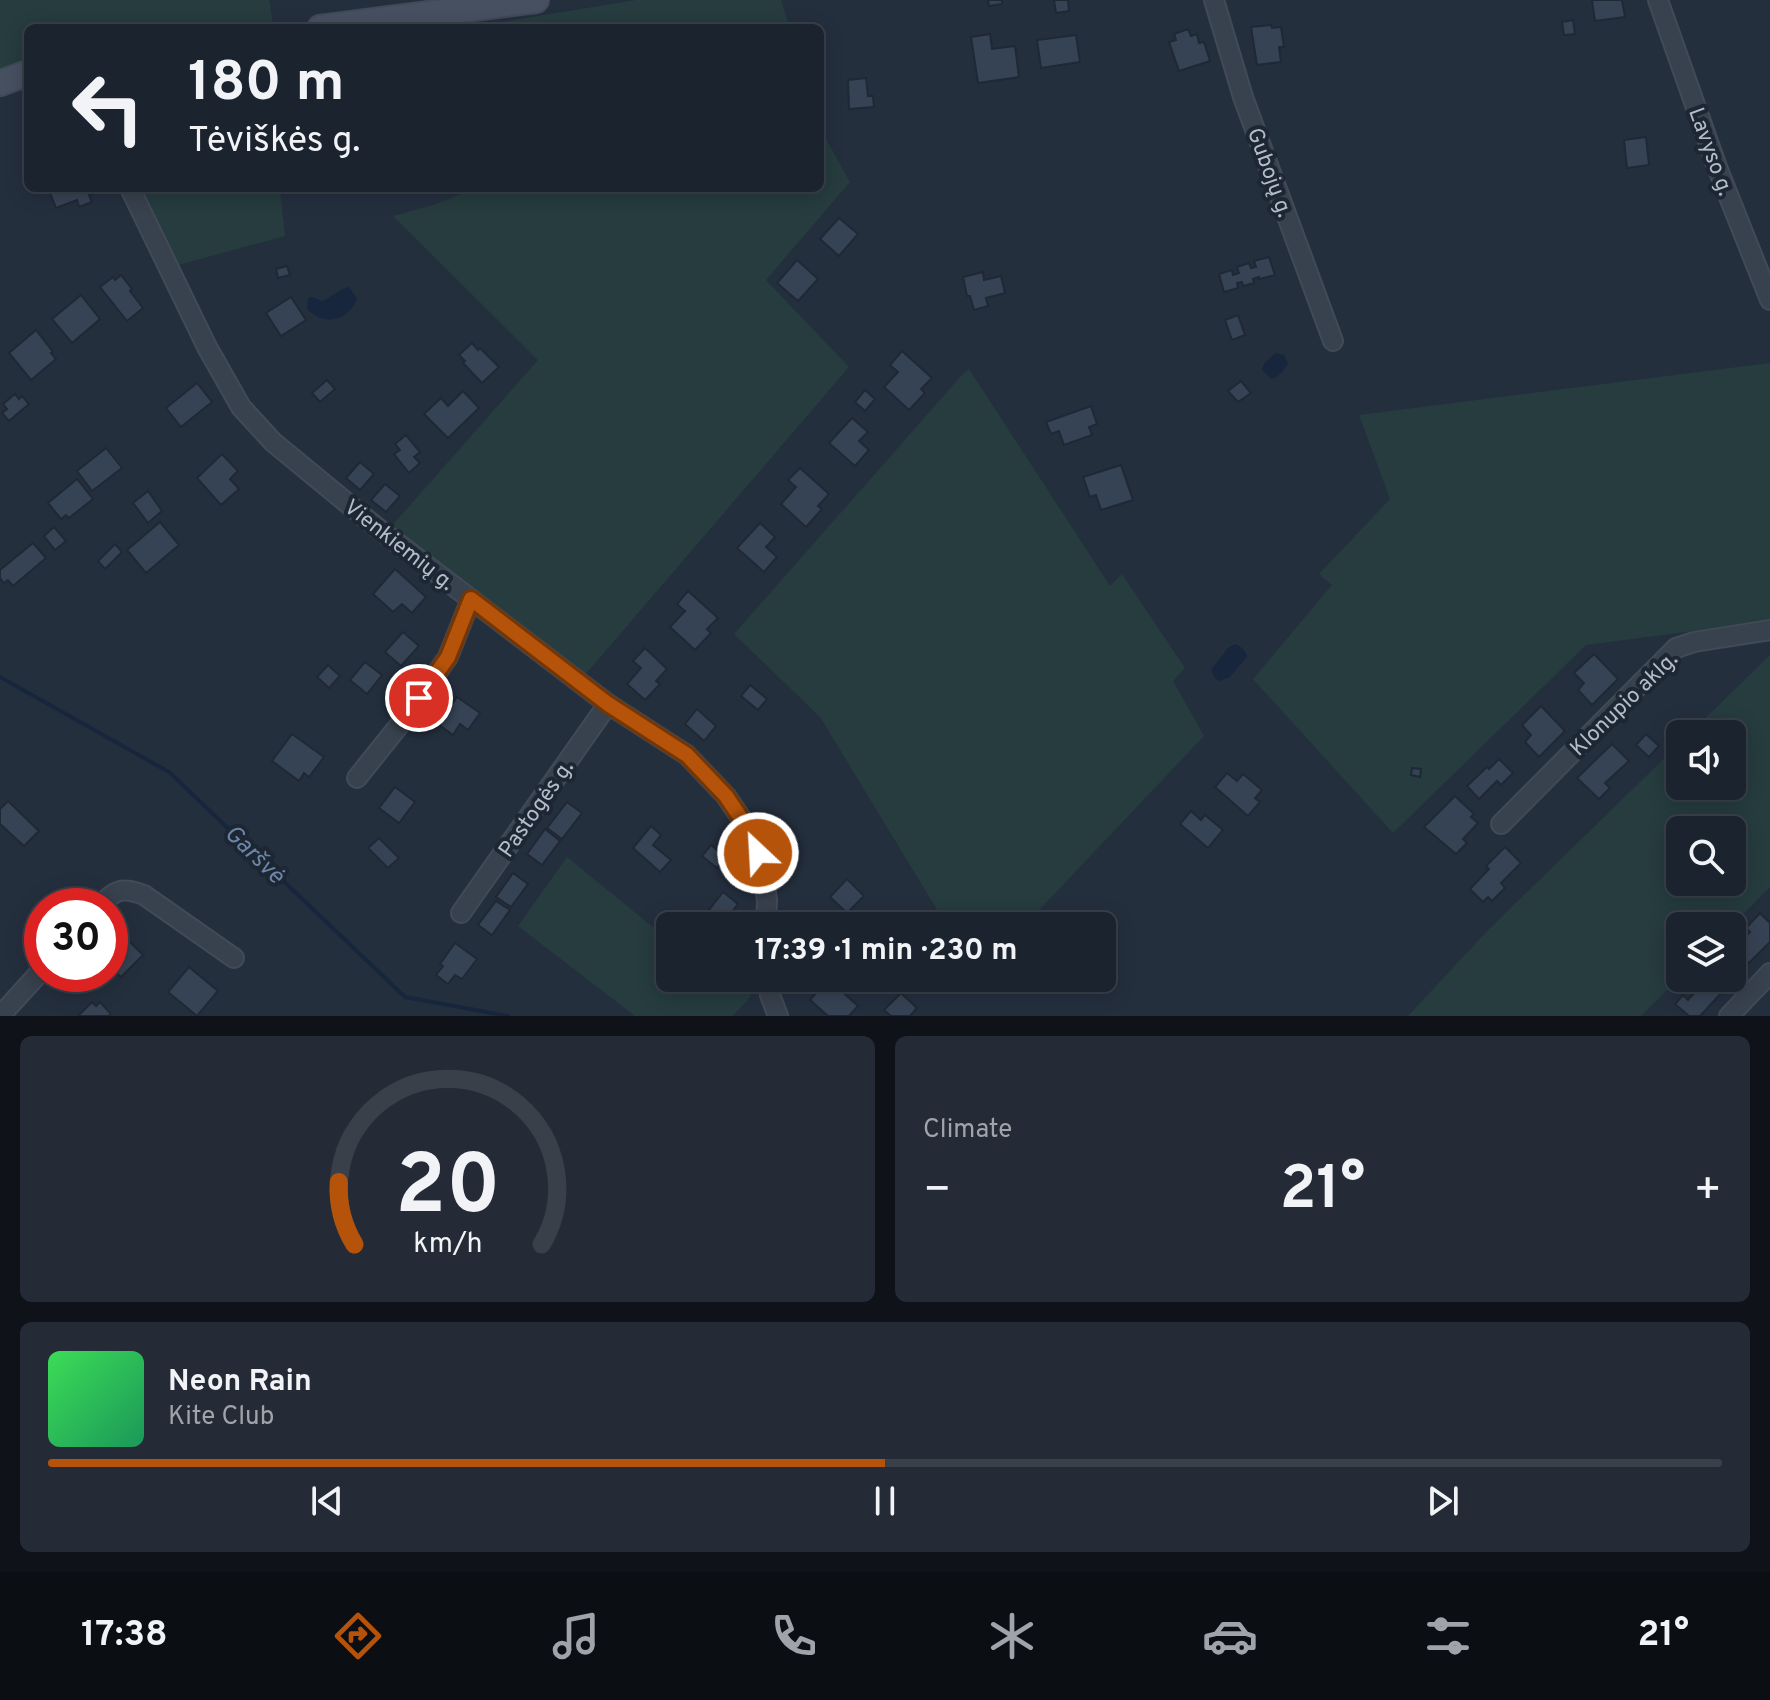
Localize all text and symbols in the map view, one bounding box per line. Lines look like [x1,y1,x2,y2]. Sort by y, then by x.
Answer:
text: 180 m [188,50,345,120]
icon: left [56,56,160,160]
street label: Lavyso g. [1681,104,1738,200]
text: Tėviškės g. [188,119,360,165]
street label: Gubojų g. [1240,125,1297,221]
street label: Vienkiemių g. [338,494,459,597]
street label: Klonupio aklg. [1565,647,1684,763]
pin [385,664,453,732]
icon: arrive [397,676,441,720]
map controls [1666,720,1746,992]
button: sound [1666,720,1746,800]
street label: Pastogės g. [494,755,580,863]
position arrow [716,811,800,895]
button: search [1666,816,1746,896]
water label: Garšvė [217,819,291,892]
speed limit sign: 30 [24,888,128,992]
button: layers [1666,912,1746,992]
text: 17:39 · 1 min · 230 m [754,933,1018,970]
text: Climate [923,1114,1012,1147]
text: 20 [395,1138,500,1243]
text: 21° [1280,1154,1365,1230]
text: − [923,1164,951,1220]
text: + [1694,1164,1722,1220]
text: km/h [413,1227,482,1263]
text: Neon Rain [168,1364,312,1401]
text: Kite Club [168,1401,274,1434]
icon: previous [305,1479,349,1523]
icon: pause [863,1479,907,1523]
icon: next [1421,1479,1465,1523]
icon: directions [330,1608,386,1664]
icon: music [548,1608,604,1664]
icon: phone [766,1608,822,1664]
icon: climate [984,1608,1040,1664]
icon: car [1202,1608,1258,1664]
icon: filters [1420,1608,1476,1664]
text: 17:38 [81,1613,168,1659]
text: 21° [1638,1613,1689,1659]

